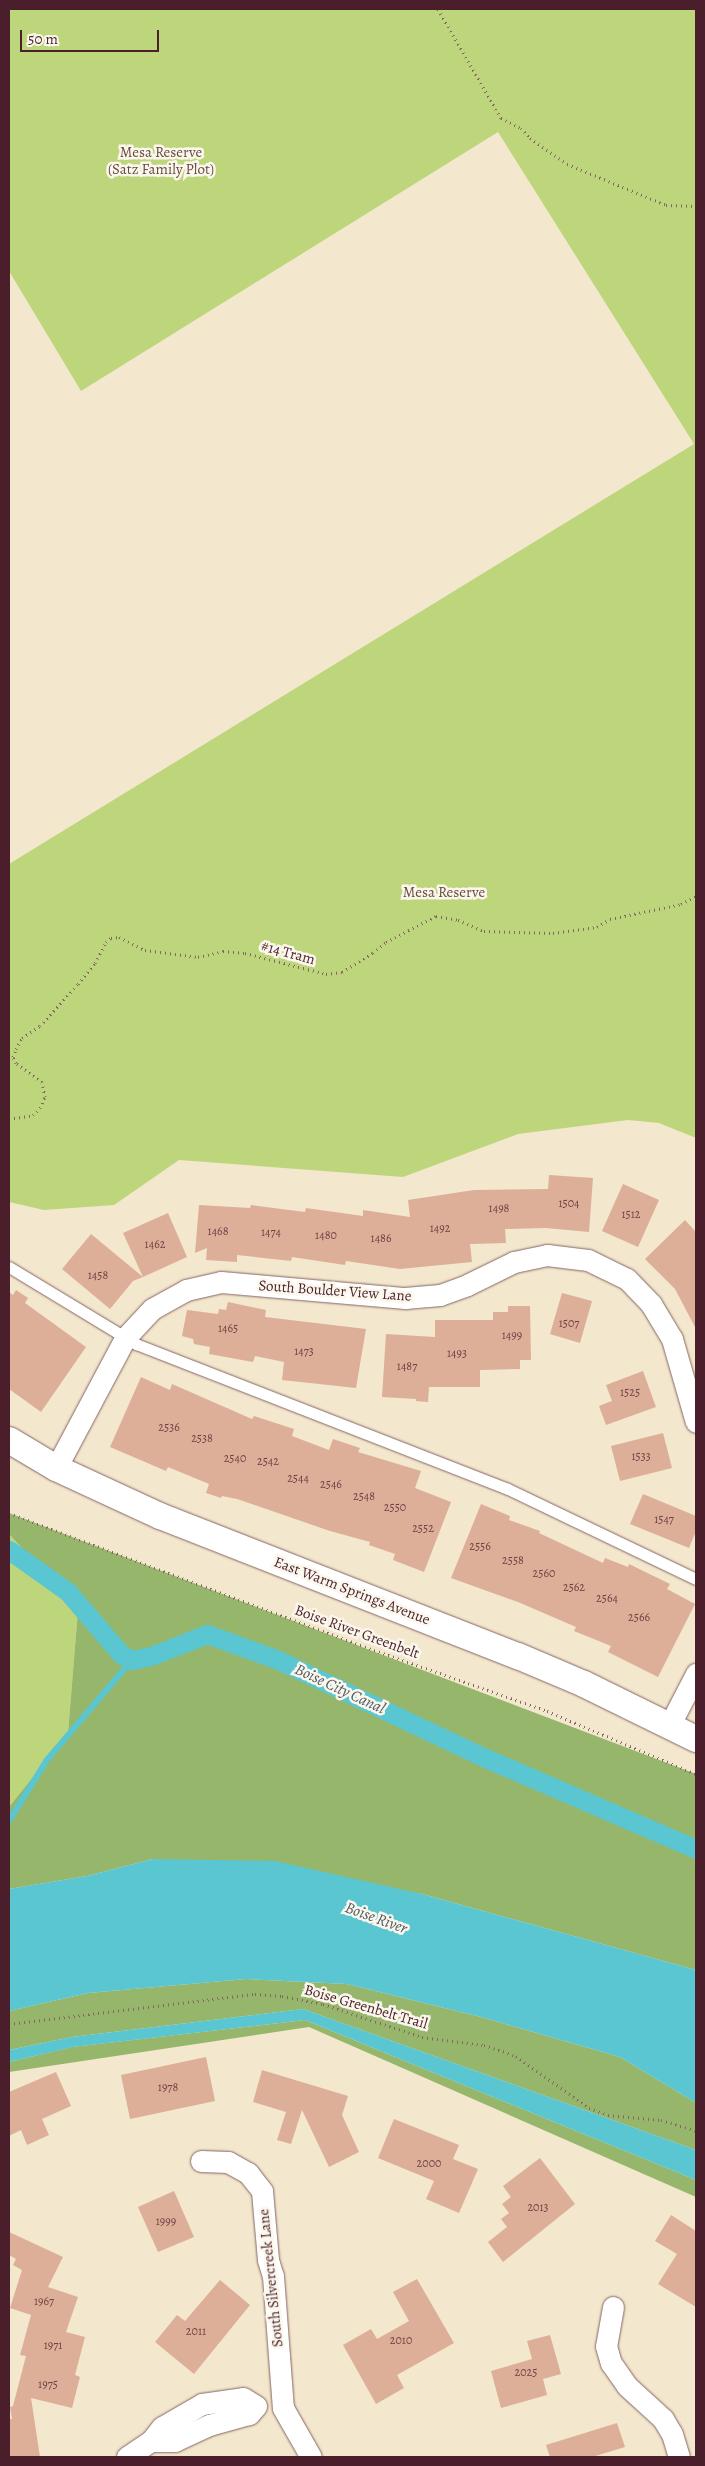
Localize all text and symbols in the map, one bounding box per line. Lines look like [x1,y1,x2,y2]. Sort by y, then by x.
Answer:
scale bar [22,20,161,52]
text: 50 m [28,29,58,49]
park label: Mesa Reserve (Satz Family Plot) [108,143,214,178]
park label: Mesa Reserve [403,884,485,902]
street label: #14 Tram [259,937,317,969]
house number: 1504 [558,1197,580,1211]
house number: 1498 [489,1202,509,1216]
house number: 1512 [621,1208,641,1222]
house number: 1492 [430,1222,450,1236]
house number: 1468 [208,1225,228,1239]
house number: 1474 [261,1226,281,1240]
house number: 1480 [315,1229,337,1243]
house number: 1486 [371,1232,391,1246]
house number: 1462 [145,1238,165,1252]
house number: 1458 [88,1269,108,1283]
street label: South Boulder View Lane [258,1277,412,1305]
house number: 1507 [559,1317,579,1331]
house number: 1465 [218,1322,238,1336]
house number: 1499 [502,1329,522,1343]
house number: 1473 [294,1345,314,1359]
house number: 1493 [447,1347,467,1361]
house number: 1487 [397,1360,417,1374]
house number: 1525 [620,1386,640,1400]
house number: 2536 [158,1421,180,1435]
house number: 2538 [191,1432,213,1446]
house number: 1533 [631,1450,651,1464]
house number: 2540 [224,1452,246,1466]
house number: 2542 [257,1455,279,1469]
house number: 2544 [287,1472,309,1486]
house number: 2546 [320,1478,342,1492]
house number: 2548 [353,1490,375,1504]
house number: 2550 [384,1501,406,1515]
house number: 1547 [654,1513,674,1527]
house number: 2552 [412,1522,434,1536]
house number: 2556 [469,1540,491,1554]
street label: East Warm Springs Avenue [271,1553,433,1629]
house number: 2558 [502,1554,524,1568]
house number: 2560 [533,1567,555,1581]
house number: 2562 [563,1581,585,1595]
house number: 2564 [596,1592,618,1606]
street label: Boise River Greenbelt [292,1601,422,1663]
house number: 2566 [628,1611,650,1625]
water label: Boise City Canal [292,1660,388,1718]
water label: Boise River [342,1898,410,1938]
street label: Boise Greenbelt Trail [302,1981,430,2033]
house number: 1978 [158,2081,178,2095]
house number: 2000 [417,2157,441,2171]
house number: 2013 [527,2201,549,2215]
street label: South Silvercreek Lane [255,2208,287,2348]
house number: 1999 [156,2215,176,2229]
house number: 1967 [34,2295,54,2309]
house number: 2011 [186,2325,206,2339]
house number: 2010 [390,2334,412,2348]
house number: 1971 [44,2339,62,2353]
house number: 2025 [515,2366,537,2380]
house number: 1975 [38,2378,58,2392]

